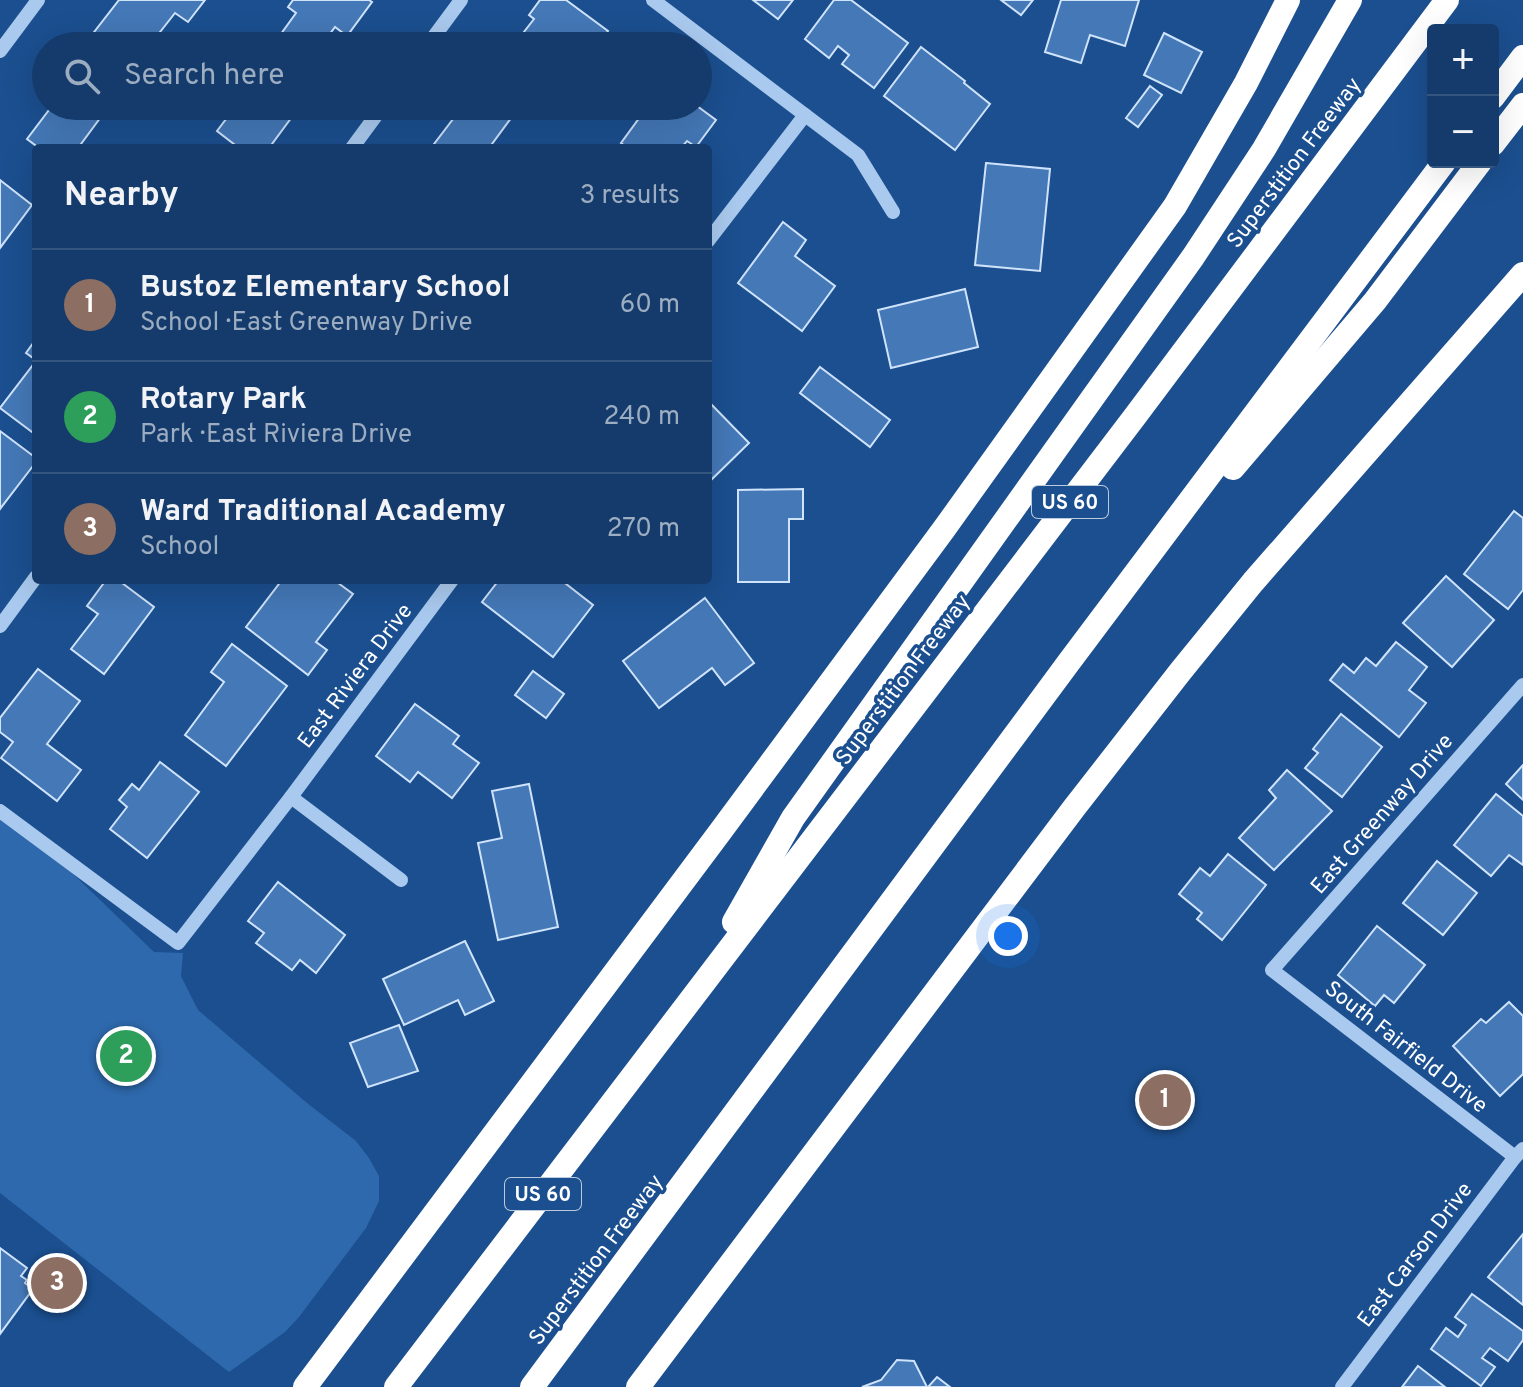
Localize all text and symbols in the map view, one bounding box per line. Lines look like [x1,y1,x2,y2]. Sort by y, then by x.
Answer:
map controls [1427,24,1499,168]
button: + [1427,24,1499,96]
search box [32,32,712,120]
icon: search [60,54,104,98]
text: Search here [124,58,284,95]
street label: Superstition Freeway [1222,73,1368,254]
button: − [1427,96,1499,168]
text: Nearby [64,175,179,218]
text: 3 results [580,180,680,213]
text: Bustoz Elementary School [140,270,510,307]
text: 1 [85,289,95,322]
text: 60 m [620,289,680,322]
text: School · East Greenway Drive [140,307,472,340]
text: Rotary Park [140,382,307,419]
text: 2 [82,401,98,434]
text: 240 m [603,401,680,434]
text: Park · East Riviera Drive [140,419,412,452]
road number: US 60 [1032,486,1108,518]
text: Ward Traditional Academy [140,494,506,531]
text: 3 [82,513,98,546]
text: 270 m [607,513,680,546]
text: School [140,531,219,564]
street label: Superstition Freeway [831,590,977,771]
street label: East Riviera Drive [293,599,419,754]
street label: East Greenway Drive [1306,729,1460,900]
your location [988,916,1028,956]
street label: South Fairfield Drive [1319,976,1492,1120]
pin: 2 [100,1026,152,1086]
pin: 1 [1139,1070,1191,1130]
street label: Superstition Freeway [524,1170,670,1351]
road number: US 60 [505,1178,581,1210]
street label: East Carson Drive [1353,1178,1479,1333]
pin: 3 [31,1253,83,1313]

